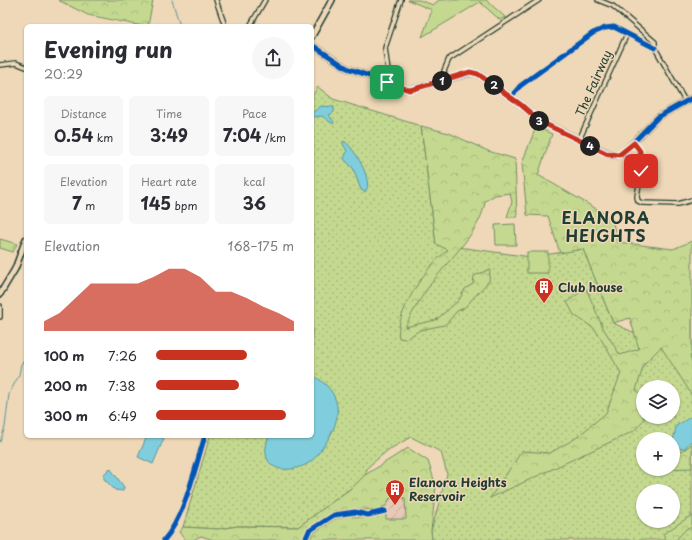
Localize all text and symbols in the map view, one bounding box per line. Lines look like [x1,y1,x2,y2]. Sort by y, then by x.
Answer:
text: Evening run [44,32,173,65]
button: share [252,37,294,79]
street label: The Fairway [570,47,616,119]
text: 20:29 [44,64,83,83]
pin [370,65,404,99]
icon: arrive [376,71,398,93]
pin: 1 [432,71,452,91]
text: 1 [439,72,445,89]
pin: 2 [484,75,504,95]
text: 2 [490,76,498,93]
text: Distance [61,105,107,122]
text: Time [156,105,182,122]
text: Pace [242,105,267,122]
pin: 3 [529,111,549,131]
text: 3 [535,112,543,129]
text: 0.54 [54,122,93,148]
text: 3:49 [150,122,188,148]
text: 7:04 [223,122,261,148]
text: km [93,129,113,146]
text: /km [261,129,286,146]
pin: 4 [580,136,600,156]
text: 4 [586,137,594,154]
pin [624,154,658,188]
icon: check [630,160,652,182]
text: Elevation [60,173,107,190]
text: Heart rate [141,173,197,190]
text: kcal [243,173,265,190]
text: 7 [72,190,82,216]
text: 145 [141,190,171,216]
text: 36 [243,190,266,216]
text: m [82,197,95,214]
text: bpm [171,197,197,214]
district label: ELANORA HEIGHTS [562,205,650,247]
text: Elevation [44,236,100,255]
text: 168–175 m [228,236,294,255]
building icon: Club house [533,276,555,304]
place label: Club house [558,278,623,296]
text: 100 m [44,346,85,365]
text: 7:26 [108,346,137,365]
text: 200 m [44,376,88,395]
text: 7:38 [108,376,136,395]
map controls [636,380,680,528]
button: layers [636,380,680,424]
text: 300 m [44,406,88,425]
text: 6:49 [108,406,137,425]
button: + [636,432,680,476]
place label: Elanora Heights Reservoir [409,473,507,505]
building icon: Elanora Heights Reservoir [384,478,406,506]
button: − [636,484,680,528]

